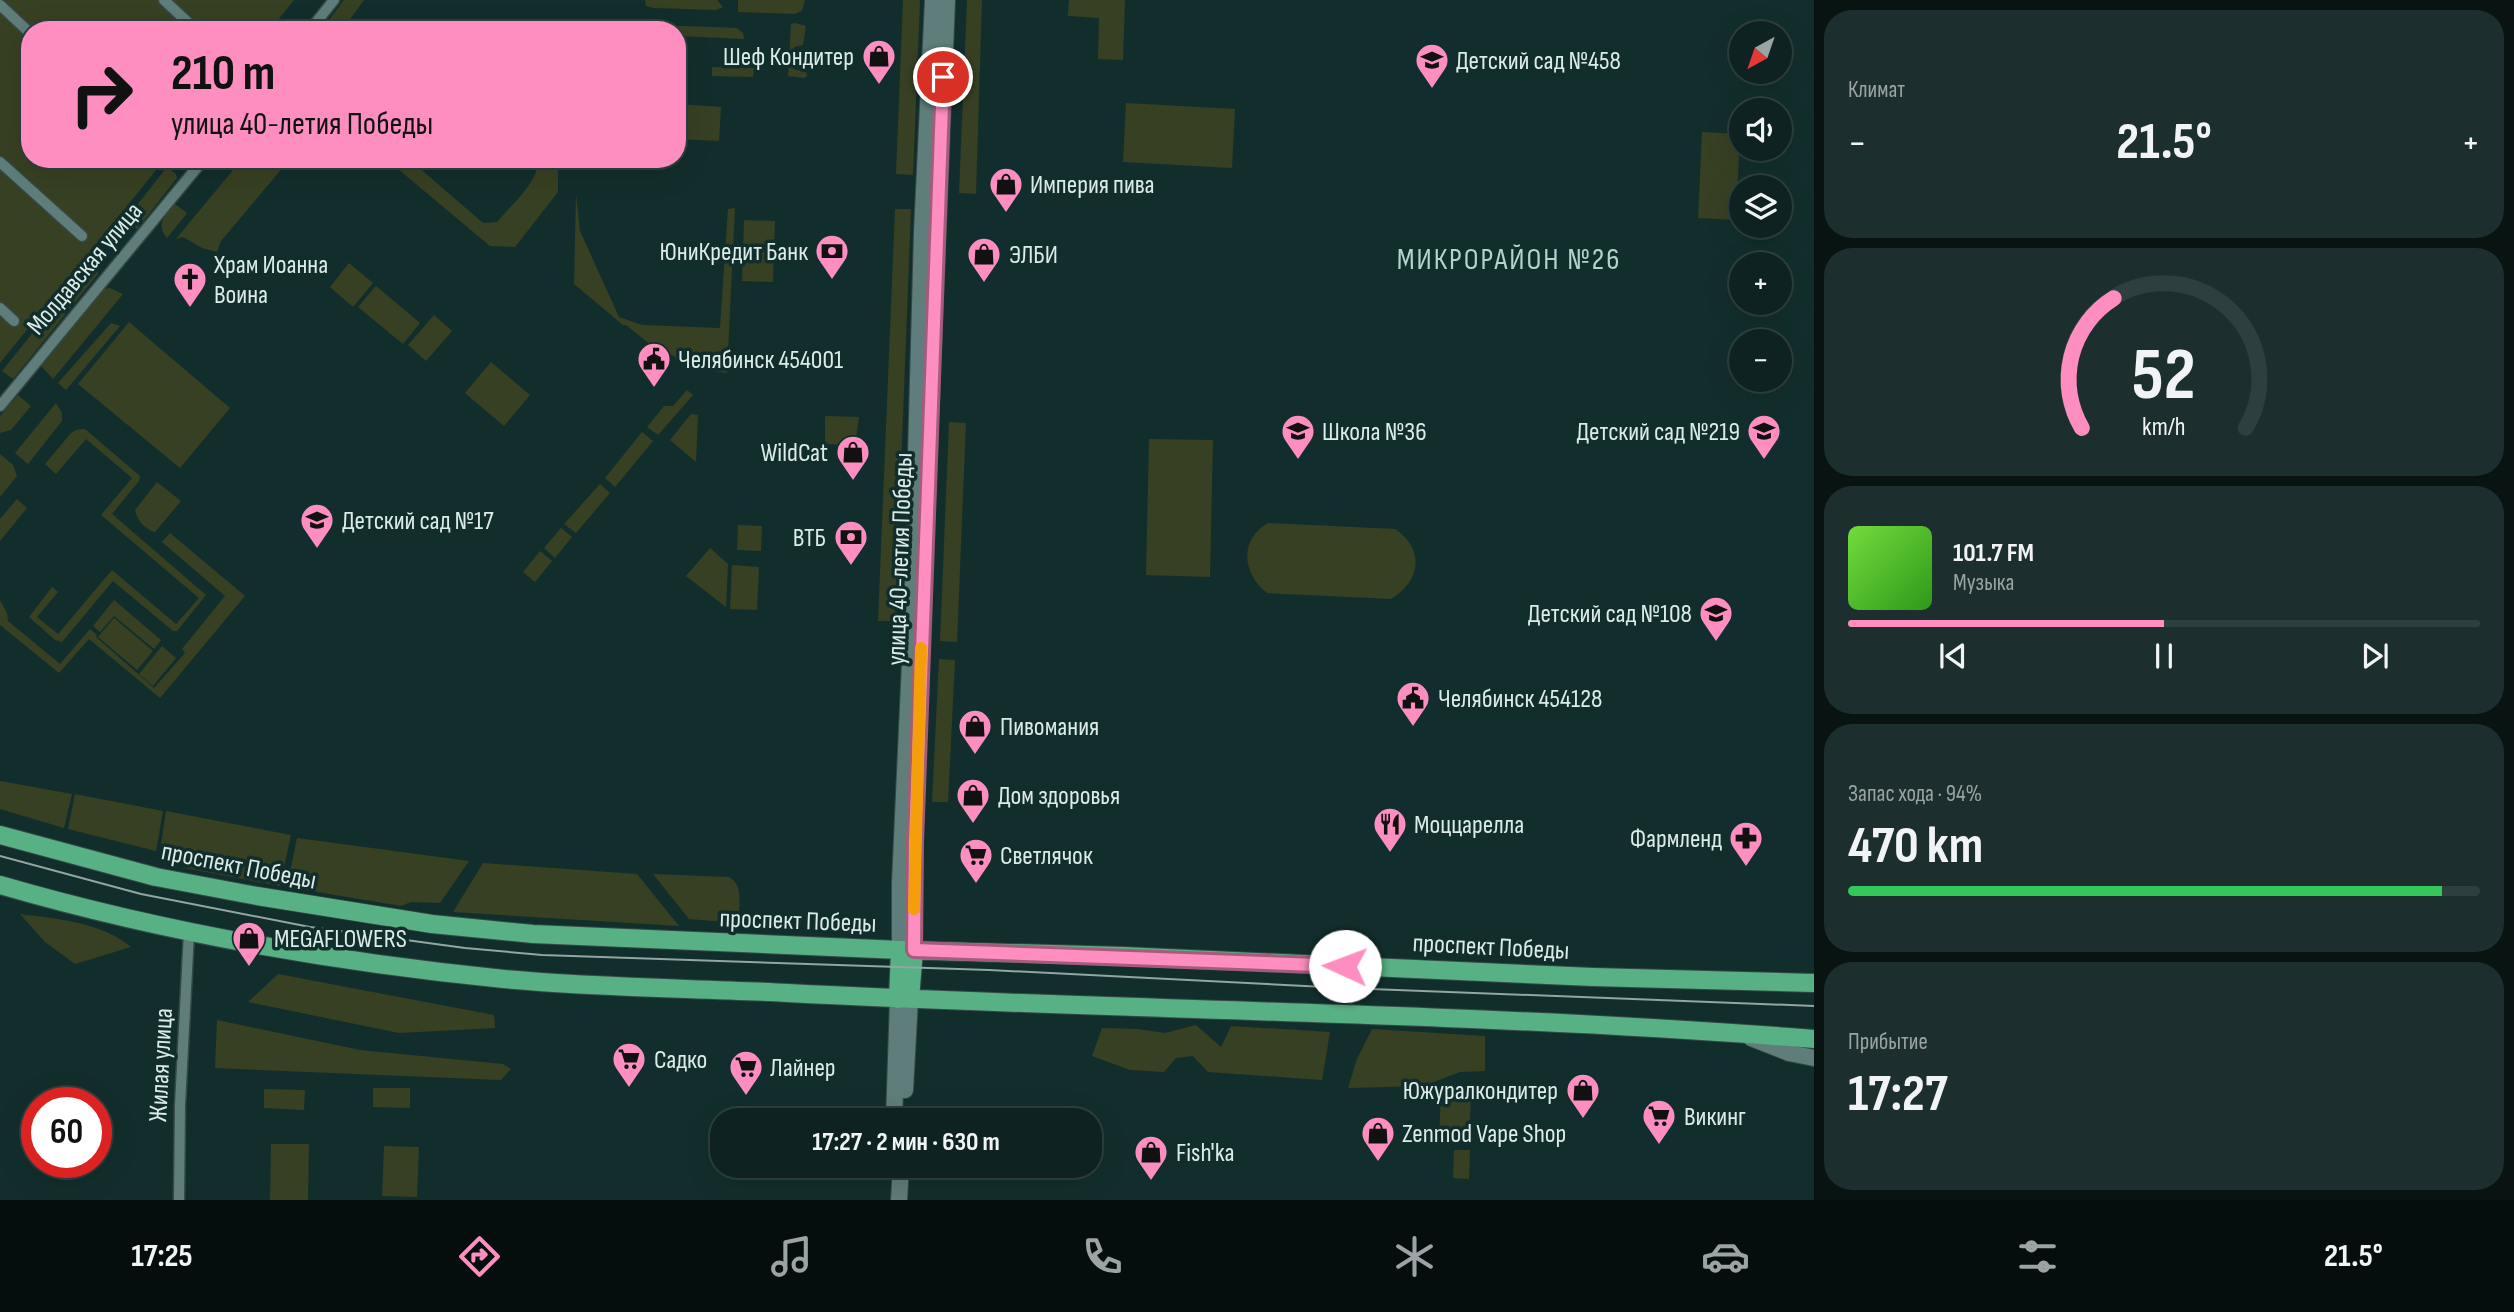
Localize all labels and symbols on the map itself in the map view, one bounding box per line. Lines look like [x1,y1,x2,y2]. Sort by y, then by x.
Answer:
north arrow [1729,21,1792,84]
shop icon: Шеф Кондитер [860,37,898,86]
school or university icon: Детский сад №458 [1413,41,1451,90]
place label: Шеф Кондитер [723,42,854,73]
place label: Детский сад №458 [1456,46,1621,77]
pin [913,47,973,107]
shop icon: Империя пива [987,165,1025,214]
place label: Империя пива [1030,170,1155,201]
street label: Молдавская улица [21,196,149,341]
bank icon: ЮниКредит Банк [813,232,851,281]
shop icon: ЭЛБИ [965,235,1003,284]
place label: ЮниКредит Банк [660,237,808,268]
place label: ЭЛБИ [1009,240,1058,271]
district label: МИКРОРАЙОН №26 [1397,242,1621,278]
place label: Храм Иоанна Воина [213,250,328,311]
church icon: Храм Иоанна Воина [171,260,209,309]
public building icon: Челябинск 454001 [635,340,673,389]
place label: Челябинск 454001 [678,345,843,376]
school or university icon: Школа №36 [1279,412,1317,461]
school or university icon: Детский сад №219 [1745,412,1783,461]
place label: Школа №36 [1322,417,1427,448]
place label: Детский сад №219 [1577,417,1740,448]
shop icon: WildCat [834,433,872,482]
place label: WildCat [760,438,828,469]
street label: улица 40-летия Победы [881,452,920,666]
school or university icon: Детский сад №17 [298,501,336,550]
place label: Детский сад №17 [342,506,494,537]
bank icon: ВТБ [832,518,870,567]
place label: ВТБ [793,523,826,554]
school or university icon: Детский сад №108 [1697,594,1735,643]
place label: Детский сад №108 [1528,599,1692,630]
public building icon: Челябинск 454128 [1394,679,1432,728]
place label: Челябинск 454128 [1438,684,1602,715]
shop icon: Пивомания [956,707,994,756]
place label: Пивомания [1000,712,1099,743]
shop icon: Дом здоровья [954,776,992,825]
place label: Дом здоровья [998,781,1120,812]
restaurant icon: Моццарелла [1371,805,1409,854]
place label: Моццарелла [1414,810,1524,841]
pharmacy icon: Фармленд [1727,819,1765,868]
place label: Фармленд [1630,824,1722,855]
street label: проспект Победы [159,836,319,897]
supermarket icon: Светлячок [957,836,995,885]
place label: Светлячок [1000,841,1093,872]
street label: проспект Победы [719,903,877,940]
shop icon: MEGAFLOWERS [230,919,268,968]
place label: MEGAFLOWERS [274,924,407,955]
street label: проспект Победы [1412,928,1570,967]
position arrow [1308,929,1382,1003]
street label: Жилая улица [143,1007,180,1123]
supermarket icon: Садко [610,1040,648,1089]
place label: Садко [654,1045,707,1076]
supermarket icon: Лайнер [727,1048,765,1097]
place label: Лайнер [770,1053,836,1084]
shop icon: Южуралкондитер [1564,1071,1602,1120]
place label: Южуралкондитер [1403,1076,1558,1107]
speed limit sign: 60 [21,1087,112,1178]
supermarket icon: Викинг [1640,1097,1678,1146]
place label: Викинг [1684,1102,1746,1133]
shop icon: Zenmod Vape Shop [1359,1114,1397,1163]
place label: Zenmod Vape Shop [1402,1119,1566,1150]
shop icon: Fish'ka [1132,1133,1170,1182]
place label: Fish'ka [1176,1138,1235,1169]

